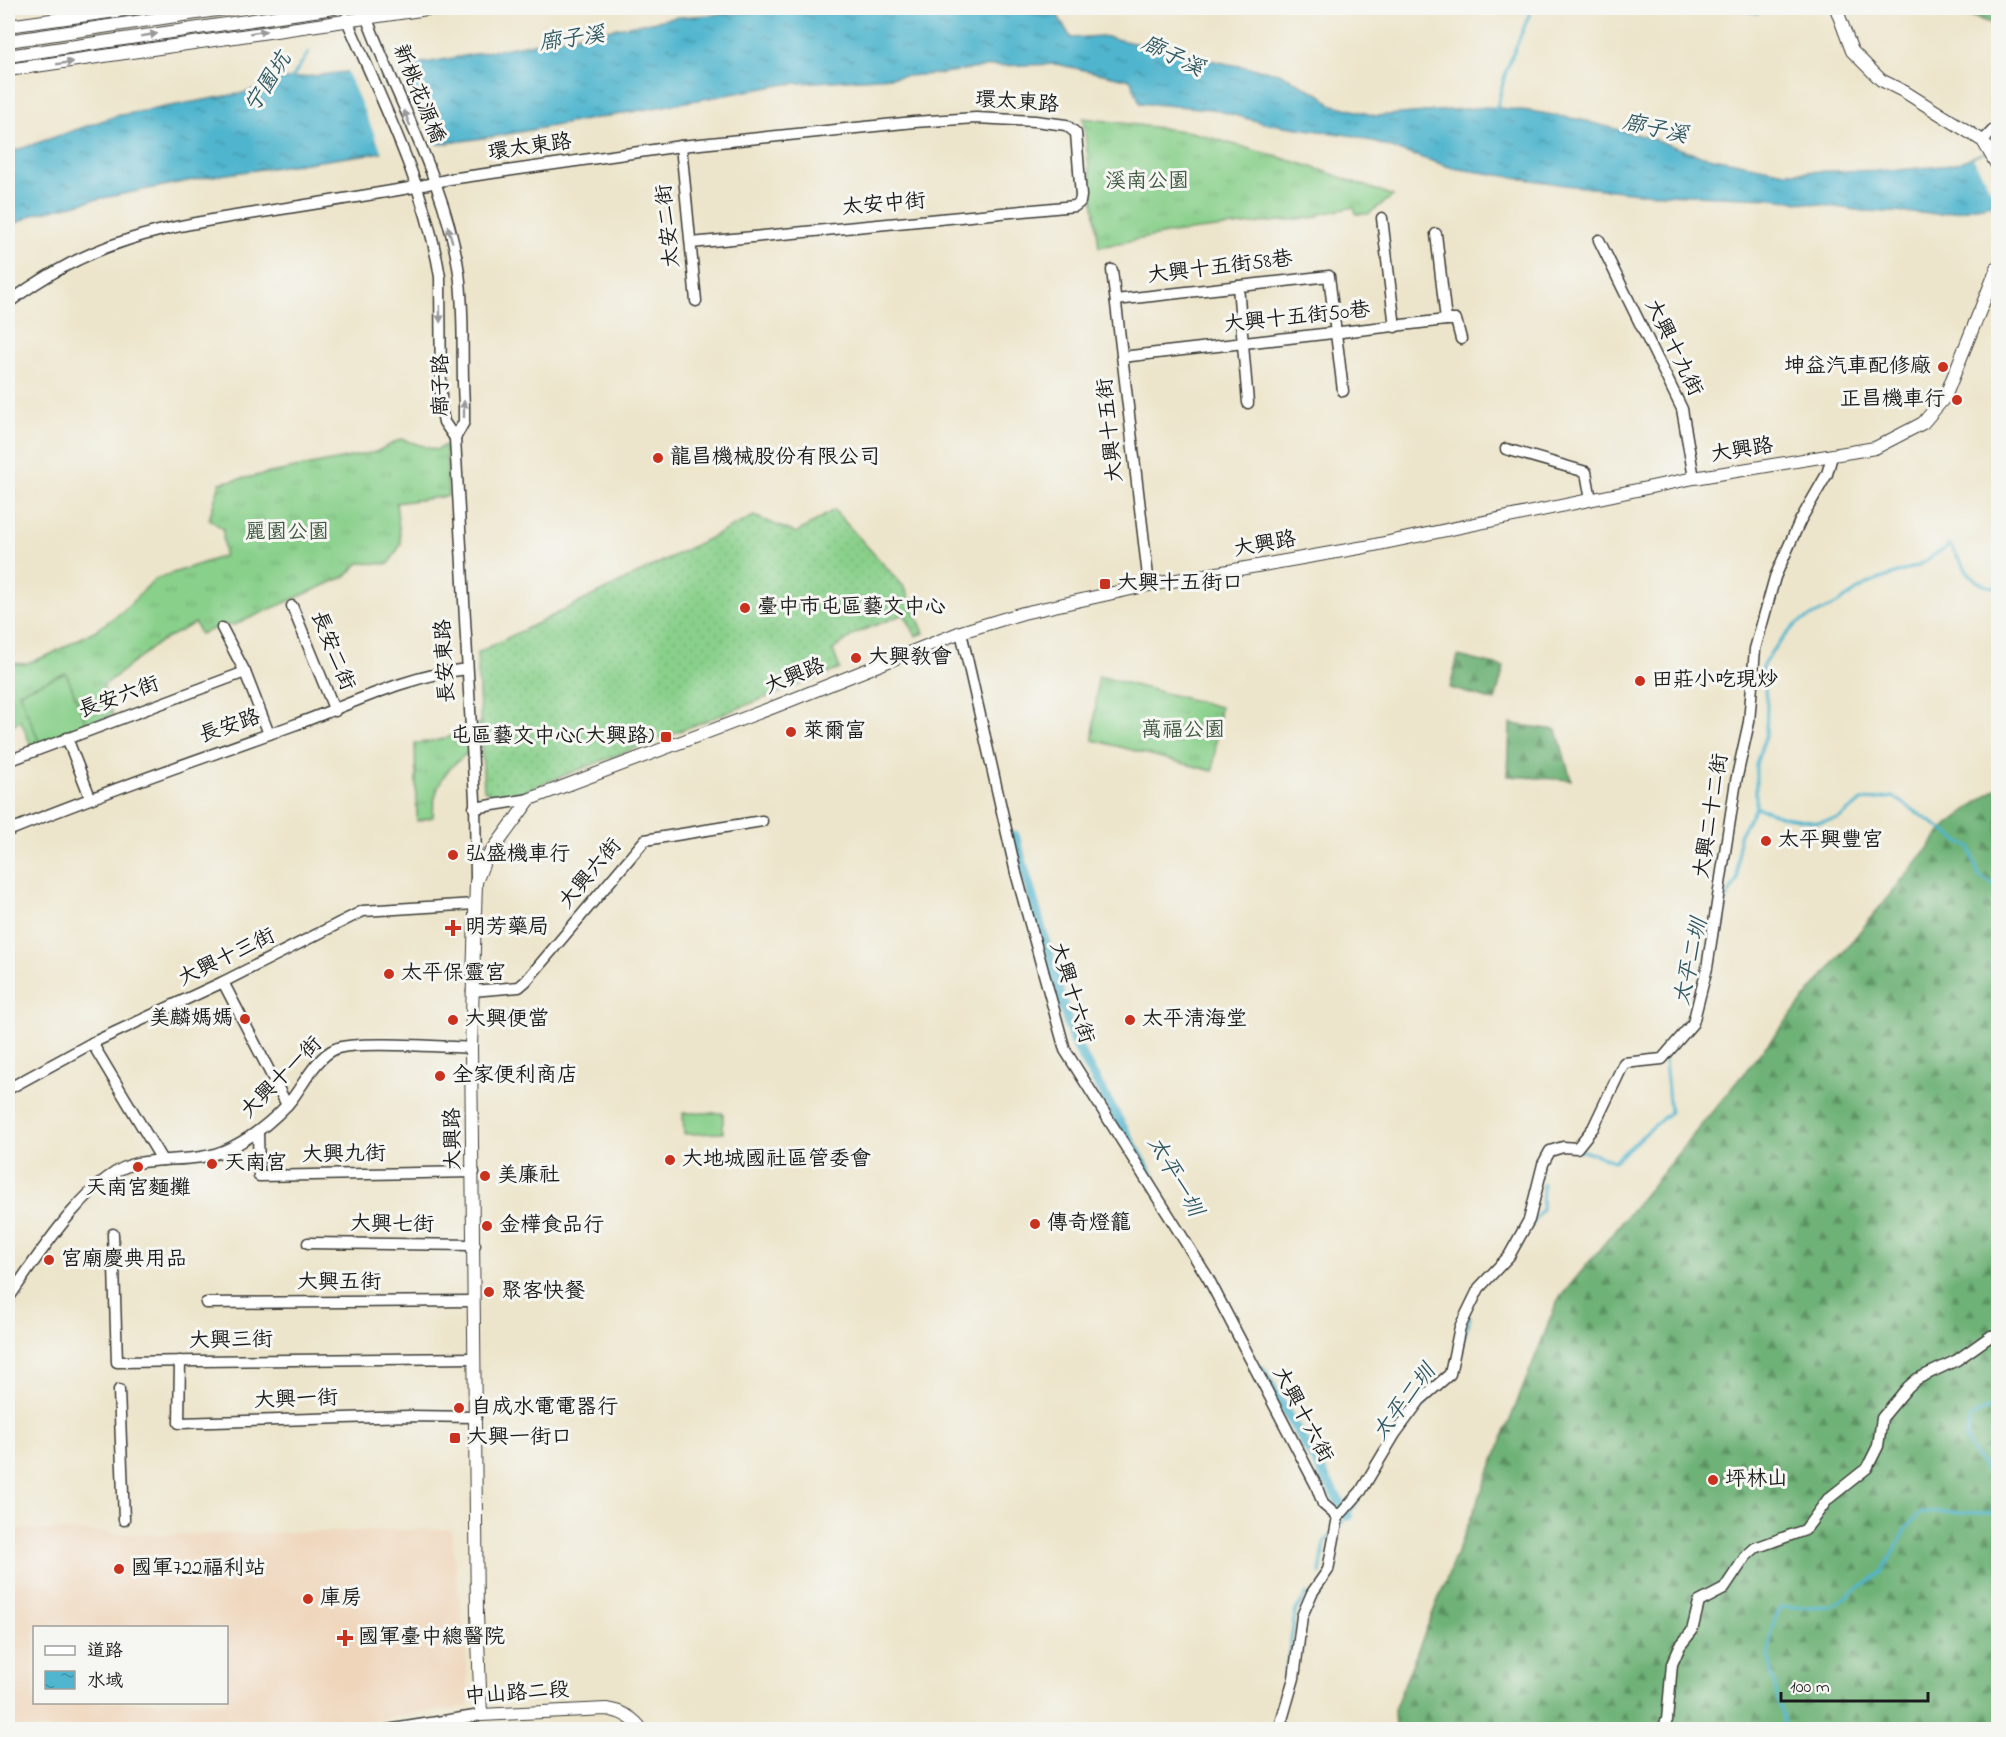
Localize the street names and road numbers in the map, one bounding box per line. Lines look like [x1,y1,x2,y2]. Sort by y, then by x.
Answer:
street label: 新桃花源橋 [384,40,452,148]
street label: 環太東路 [974,85,1060,121]
street label: 環太東路 [486,127,574,169]
street label: 太安二街 [650,183,688,269]
street label: 太安中街 [841,186,927,224]
street label: 大興十五街58巷 [1146,244,1294,292]
street label: 大興十九街 [1637,294,1709,402]
street label: 大興十五街50巷 [1222,295,1372,341]
street label: 廍子路 [427,354,457,417]
street label: 大興十五街 [1091,376,1131,484]
street label: 大興路 [1709,431,1775,471]
street label: 大興路 [1231,525,1299,565]
street label: 長安二街 [302,606,362,696]
street label: 長安東路 [429,618,463,704]
street label: 大興路 [760,651,830,703]
street label: 長安六街 [74,670,164,726]
street label: 長安路 [195,703,265,751]
street label: 大興二十二街 [1687,751,1737,881]
street label: 大興六街 [553,832,629,916]
street label: 大興十三街 [173,922,281,994]
street label: 大興十六街 [1041,938,1101,1048]
street label: 大興十一街 [234,1030,330,1126]
street label: 大興路 [438,1107,470,1171]
street label: 大興九街 [302,1139,386,1171]
street label: 大興七街 [350,1209,434,1241]
street label: 大興五街 [297,1268,381,1298]
street label: 大興三街 [189,1325,273,1357]
street label: 大興十六街 [1264,1362,1340,1468]
street label: 大興一街 [254,1384,338,1416]
street label: 中山路二段 [464,1675,570,1713]

